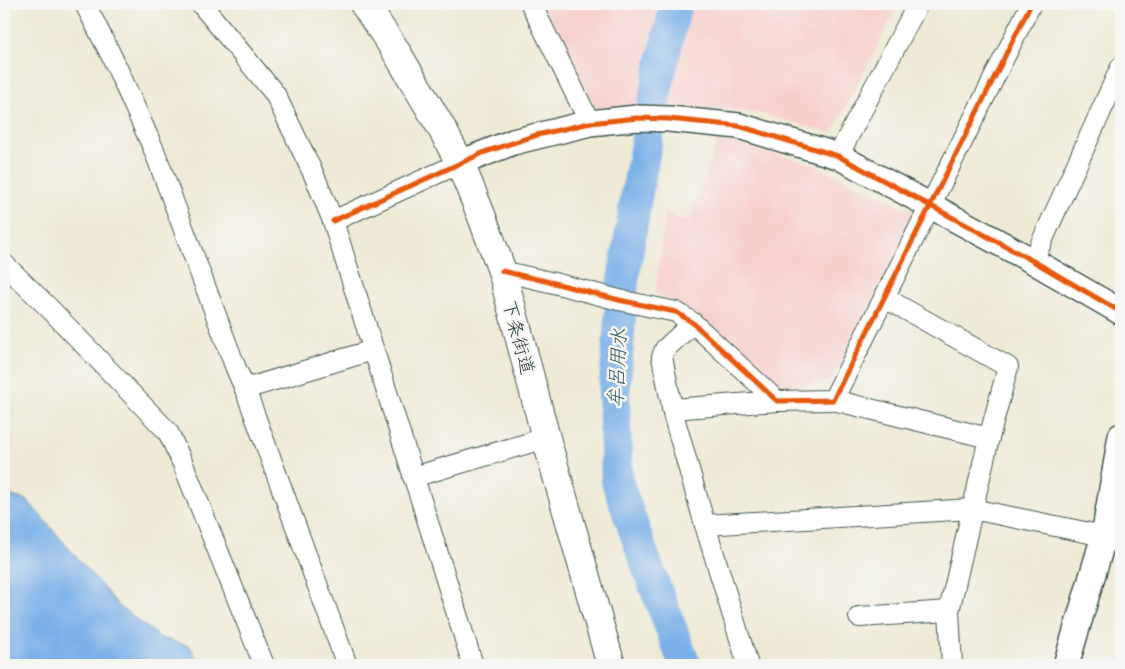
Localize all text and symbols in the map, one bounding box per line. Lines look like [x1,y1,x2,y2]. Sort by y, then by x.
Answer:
street label: 下条街道 [493,298,538,378]
water label: 牟呂用水 [604,327,636,409]

